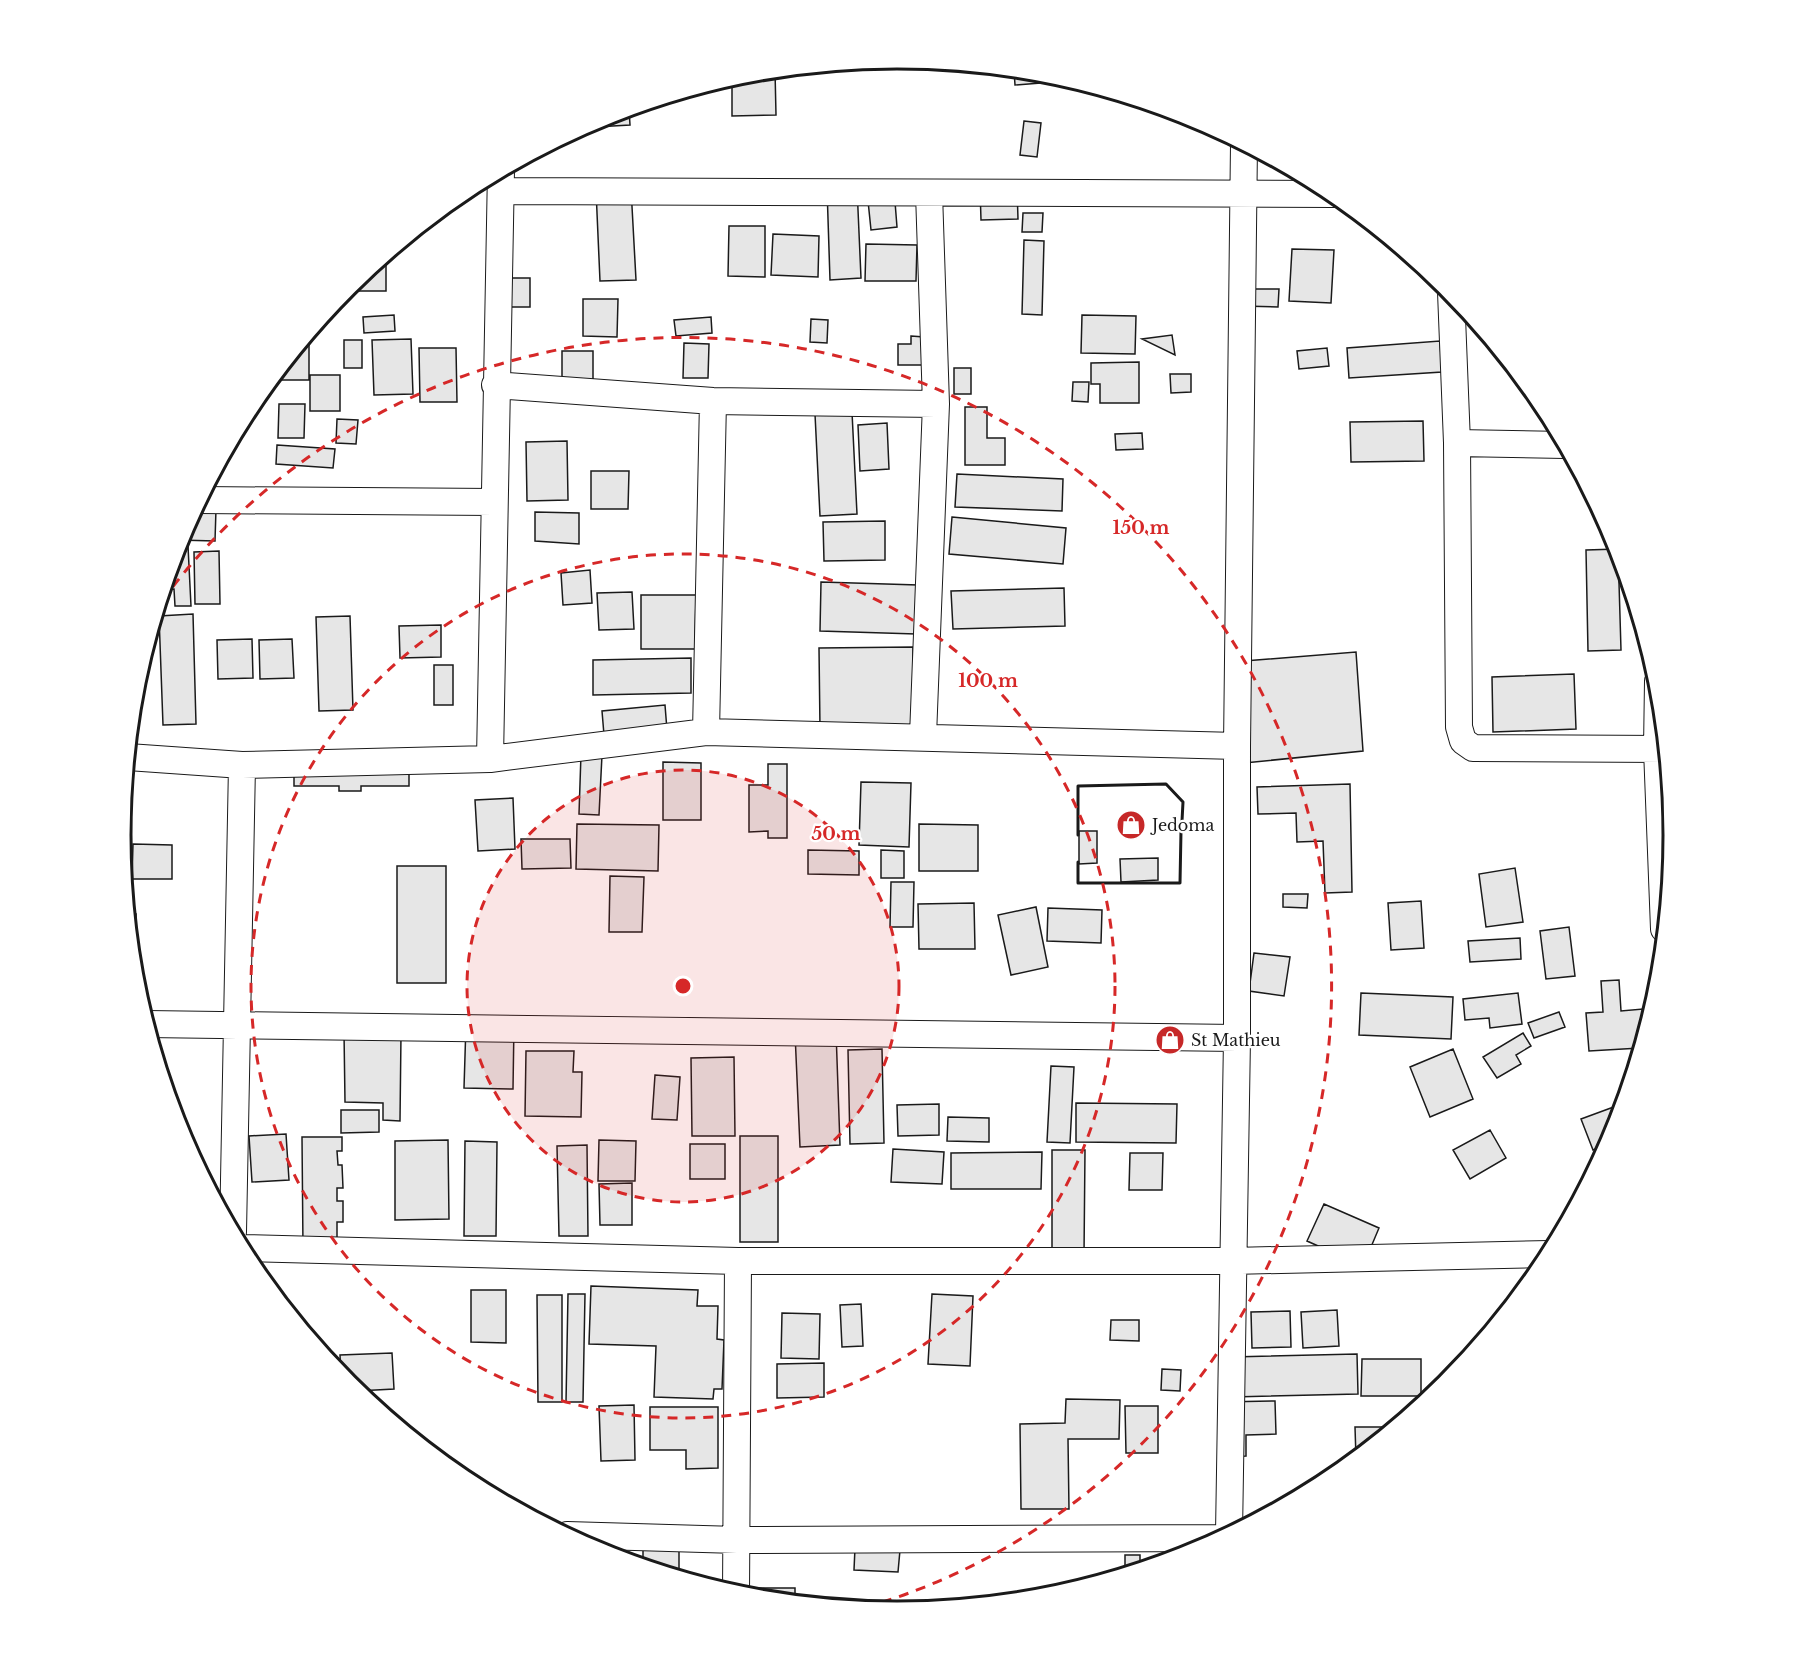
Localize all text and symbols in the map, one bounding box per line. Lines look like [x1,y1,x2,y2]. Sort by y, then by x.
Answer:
text: 150 m [1113,517,1170,539]
text: 100 m [958,670,1018,692]
shop icon: Jedoma [1115,809,1147,841]
place label: Jedoma [1150,815,1215,835]
text: 50 m [812,823,861,845]
centre of rings [673,976,693,996]
shop icon: St Mathieu [1154,1024,1186,1056]
place label: St Mathieu [1191,1030,1281,1050]

